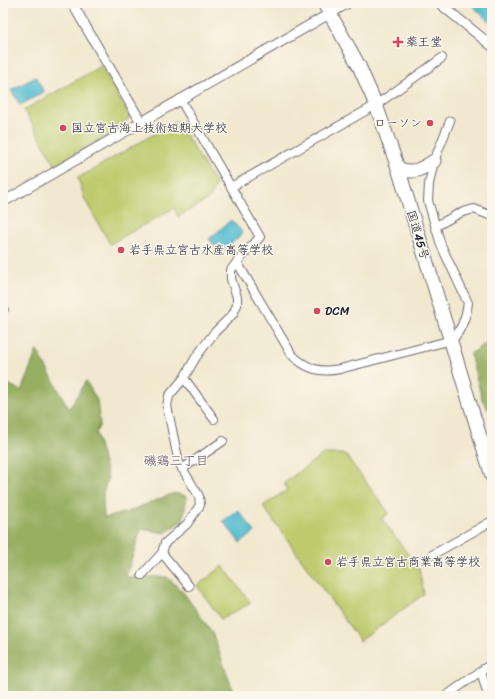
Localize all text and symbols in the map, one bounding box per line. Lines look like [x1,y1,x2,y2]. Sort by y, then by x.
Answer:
place label: 薬王堂 [406,31,442,53]
marker: 薬王堂 [393,37,403,47]
place label: ローソン [374,112,422,134]
place label: 国立宮古海上技術短期大学校 [71,117,227,139]
marker: ローソン [425,118,435,128]
marker: 国立宮古海上技術短期大学校 [58,123,68,133]
street label: 国道45号 [400,207,436,263]
place label: 岩手県立宮古水産高等学校 [129,239,273,261]
marker: 岩手県立宮古水産高等学校 [116,245,126,255]
place label: DCM [325,300,350,322]
marker: DCM [312,306,322,316]
district label: 磯鶏三丁目 [143,449,209,472]
place label: 岩手県立宮古商業高等学校 [336,551,480,573]
marker: 岩手県立宮古商業高等学校 [323,557,333,567]

